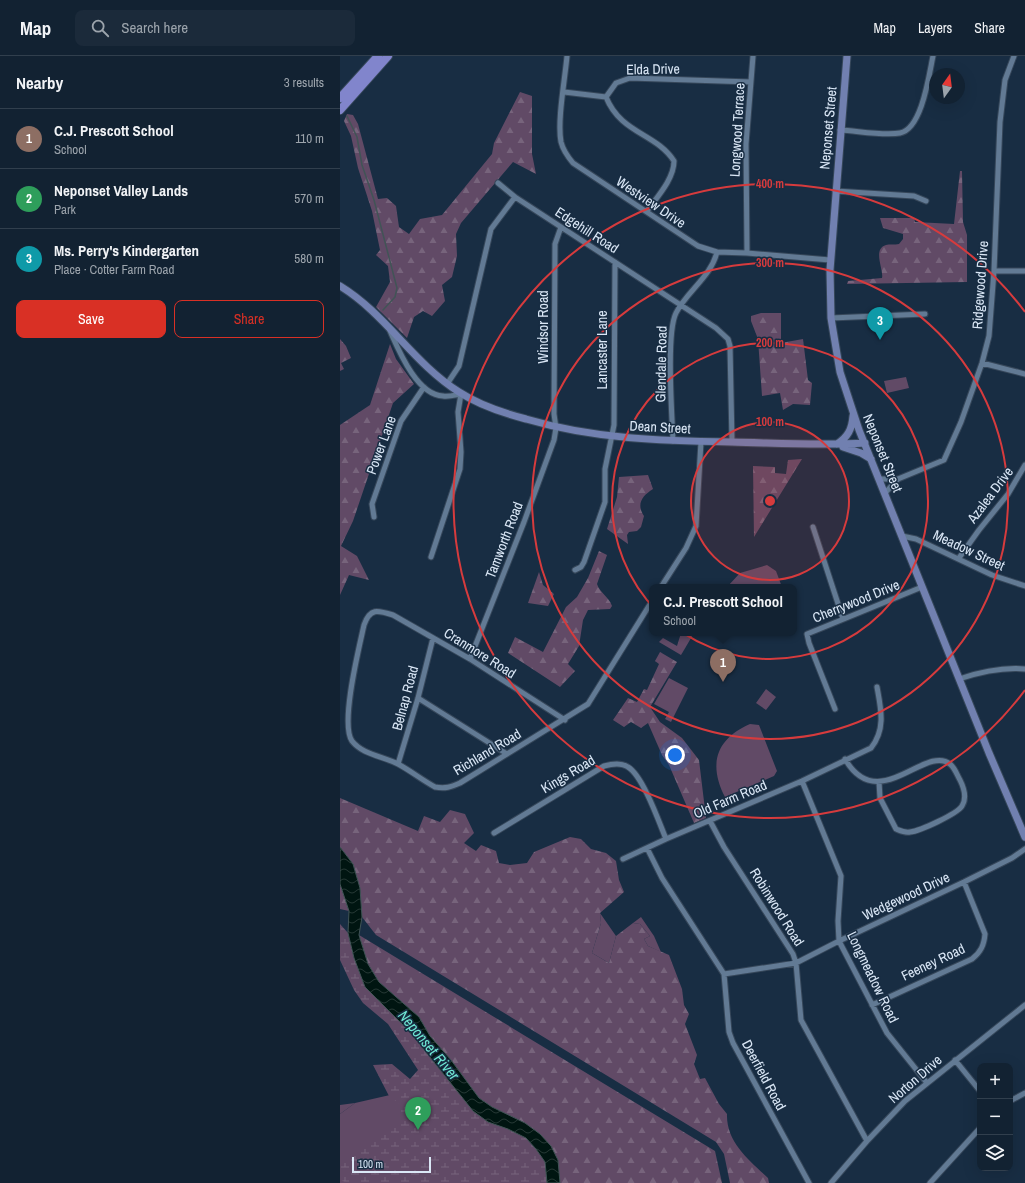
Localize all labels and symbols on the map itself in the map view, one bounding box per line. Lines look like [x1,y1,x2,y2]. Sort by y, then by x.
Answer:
street label: Elda Drive [626,60,680,78]
north arrow [929,68,965,104]
street label: Longwood Terrace [726,82,748,178]
street label: Neponset Street [815,86,841,170]
street label: Westview Drive [613,172,689,232]
text: 400 m [756,176,784,192]
street label: Edgehill Road [552,203,622,257]
street label: Ridgewood Drive [968,240,992,330]
text: 300 m [756,255,784,271]
street label: Windsor Road [534,290,552,364]
pin: 3 [867,307,893,340]
street label: Lancaster Lane [593,310,611,390]
street label: Glendale Road [651,326,671,402]
text: 200 m [756,335,784,351]
street label: Neponset Street [859,411,907,495]
street label: Power Lane [362,413,400,477]
text: 100 m [756,414,784,430]
street label: Dean Street [629,416,691,438]
street label: Azalea Drive [962,463,1017,527]
centre of rings [763,494,777,508]
street label: Tamworth Road [481,499,527,581]
street label: Meadow Street [930,526,1008,574]
street label: Cherrywood Drive [810,575,902,627]
street label: Cranmore Road [441,624,519,682]
pin: 1 [710,649,736,682]
street label: Belnap Road [388,664,422,732]
street label: Richland Road [450,725,524,779]
your location [665,745,685,765]
street label: Kings Road [538,751,598,797]
street label: Old Farm Road [691,775,769,823]
street label: Robinwood Road [746,865,808,949]
street label: Wedgewood Drive [859,868,953,924]
street label: Longmeadow Road [843,928,903,1026]
street label: Feeney Road [898,939,968,985]
water label: Neponset River [393,1006,465,1085]
street label: Deerfield Road [738,1037,790,1113]
street label: Norton Drive [885,1051,945,1107]
pin: 2 [405,1097,431,1130]
scale bar [352,1155,431,1174]

